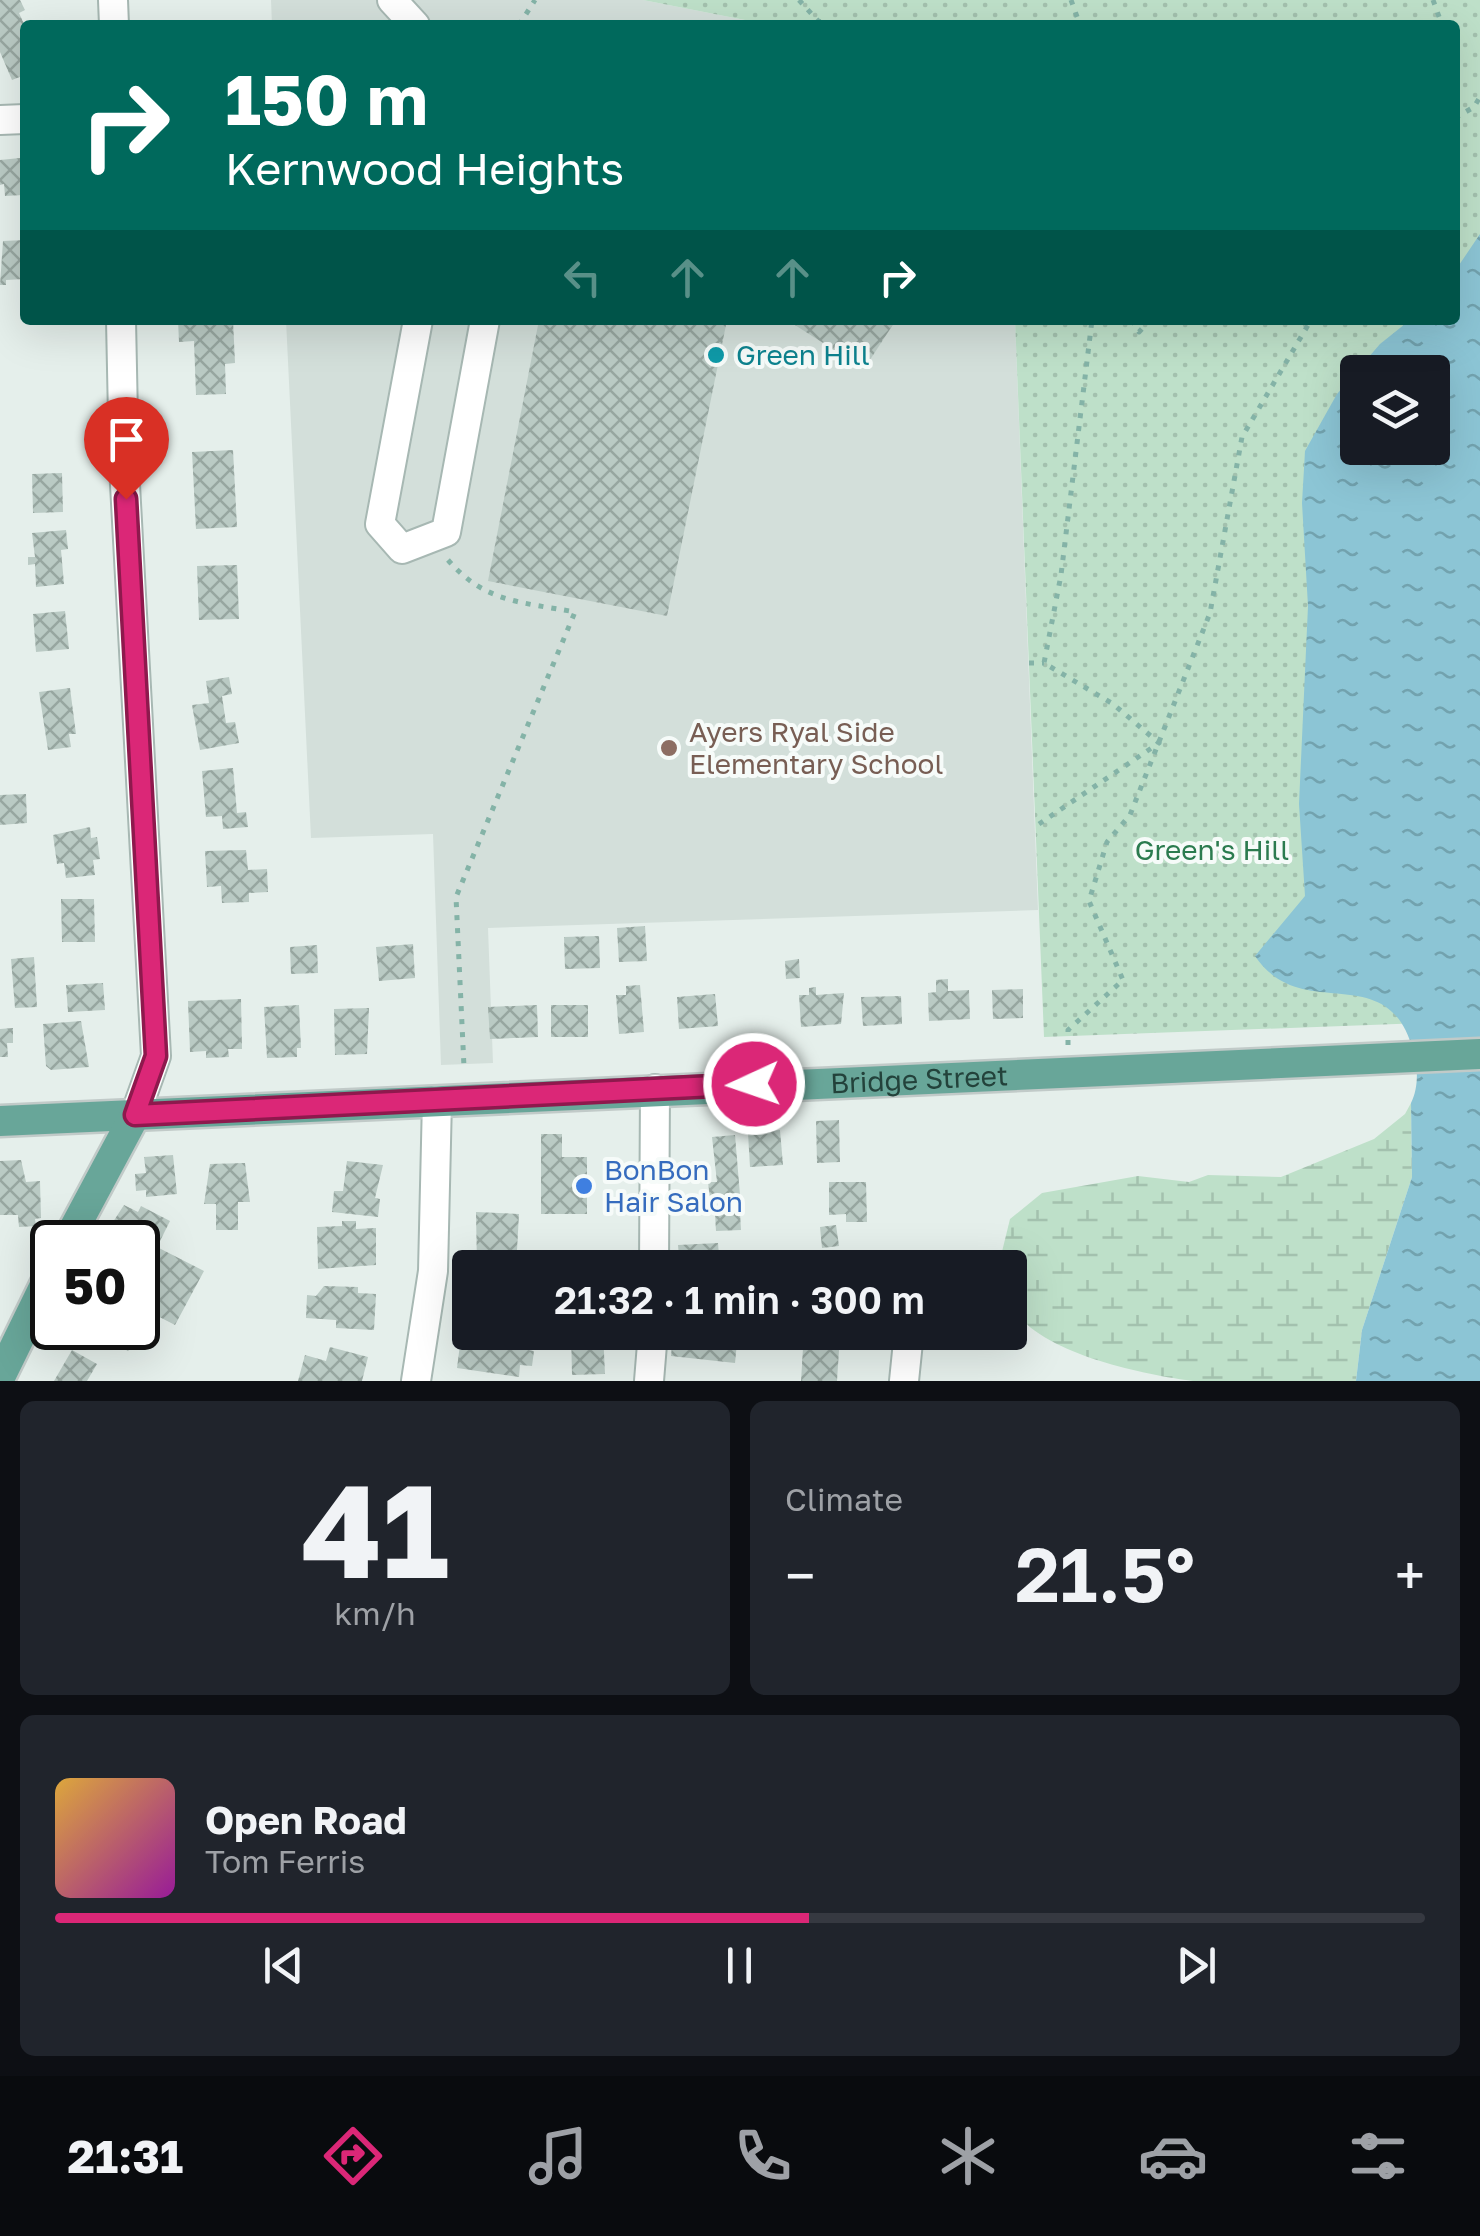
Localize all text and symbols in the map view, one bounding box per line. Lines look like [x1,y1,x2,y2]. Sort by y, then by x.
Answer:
text: 150 m [225,56,428,140]
icon: right [60,60,190,190]
text: Kernwood Heights [225,141,624,195]
icon: left [555,250,610,305]
icon: ahead [660,250,715,305]
icon: ahead [765,250,820,305]
icon: right [870,250,925,305]
place label: Green Hill [736,338,870,371]
marker: Green Hill [705,344,727,366]
map controls [1340,355,1450,465]
button: layers [1340,355,1450,465]
pin [84,397,169,500]
icon: arrive [99,412,154,467]
place label: Ayers Ryal Side Elementary School [689,715,943,780]
marker: Ayers Ryal Side Elementary School [658,737,680,759]
park label: Green's Hill [1135,833,1289,866]
position arrow [702,1032,806,1136]
street label: Bridge Street [829,1058,1009,1099]
place label: BonBon Hair Salon [604,1153,743,1218]
marker: BonBon Hair Salon [573,1175,595,1197]
speed limit sign: 50 [30,1220,160,1350]
text: 21:32 · 1 min · 300 m [554,1277,925,1322]
text: 41 [301,1451,449,1607]
text: Climate [785,1480,903,1518]
text: 21.5° [1015,1528,1195,1619]
text: − [785,1542,815,1608]
text: + [1395,1542,1425,1608]
text: km/h [334,1594,416,1632]
text: Open Road [205,1797,407,1842]
text: Tom Ferris [205,1842,365,1880]
icon: previous [256,1938,311,1993]
icon: pause [712,1938,767,1993]
icon: next [1169,1938,1224,1993]
icon: directions [318,2121,388,2191]
icon: music [523,2121,593,2191]
icon: phone [728,2121,798,2191]
icon: climate [933,2121,1003,2191]
icon: car [1138,2121,1208,2191]
icon: filters [1343,2121,1413,2191]
text: 21:31 [67,2129,183,2183]

